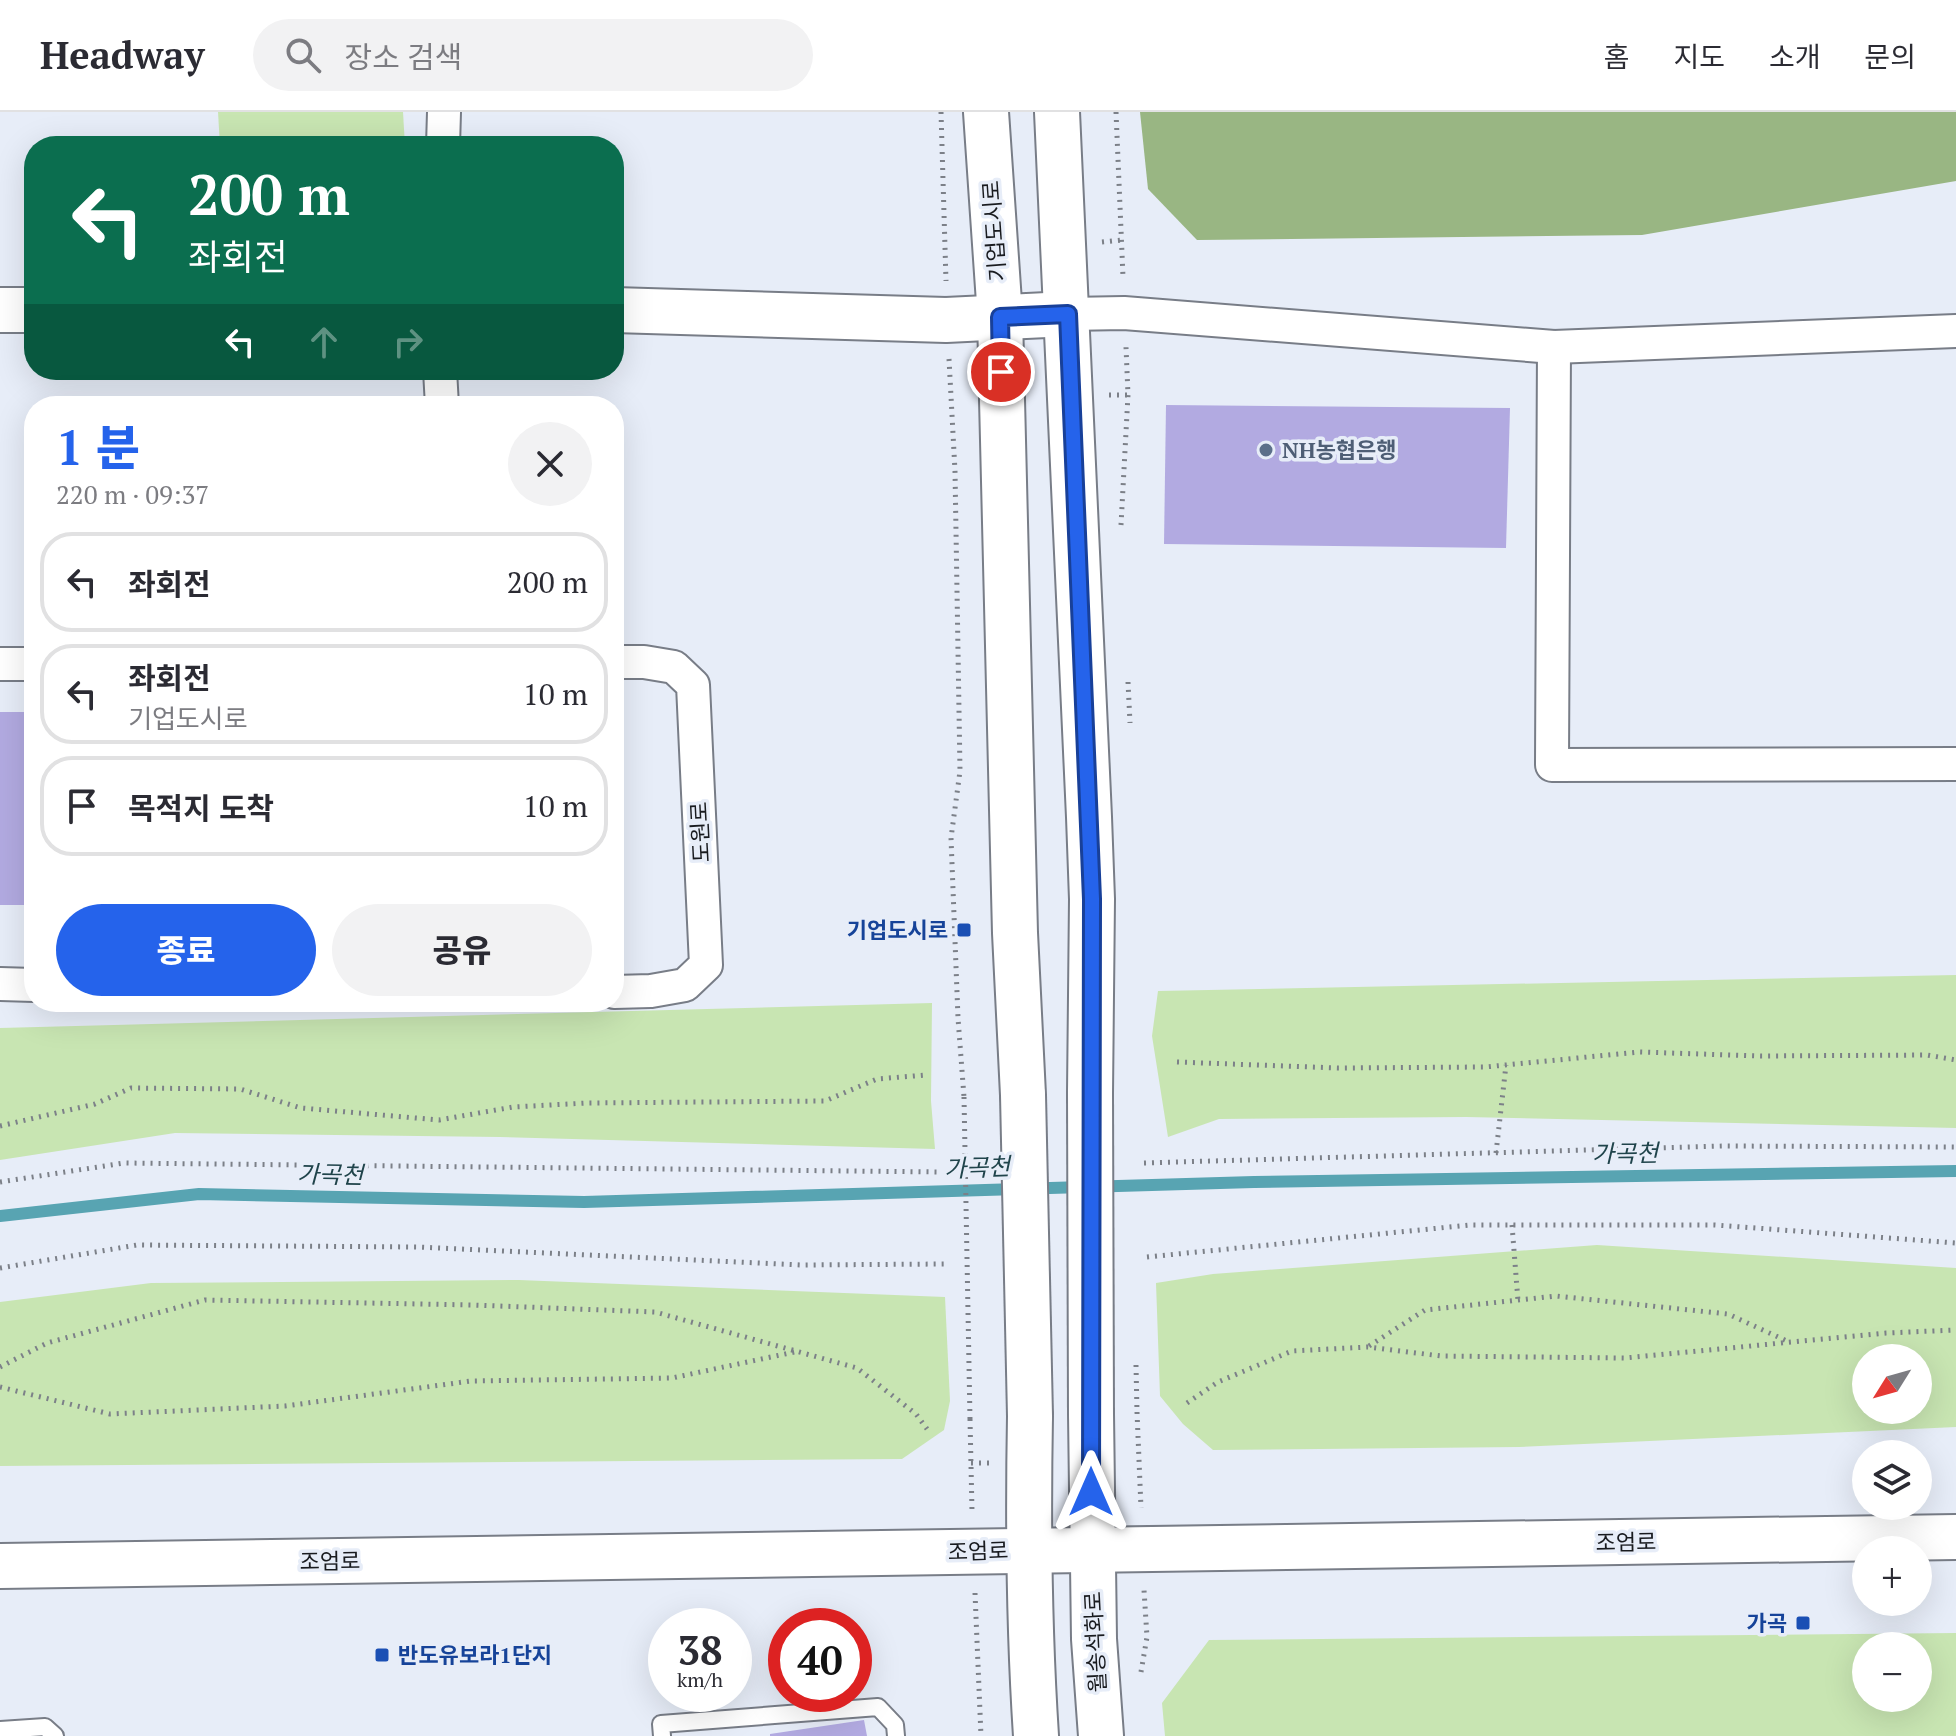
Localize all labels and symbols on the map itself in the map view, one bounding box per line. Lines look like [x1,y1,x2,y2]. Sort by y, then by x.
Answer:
street label: 기업도시로 [976,180,1011,283]
pin [967,338,1035,406]
place label: NH농협은행 [1282,435,1397,464]
marker: NH농협은행 [1257,441,1275,459]
street label: 도원로 [683,801,716,863]
place label: 기업도시로 [847,915,948,944]
marker: 기업도시로 [955,921,973,939]
water label: 가곡천 [1592,1136,1661,1170]
water label: 가곡천 [943,1150,1014,1184]
water label: 가곡천 [297,1157,366,1191]
north arrow [1852,1344,1932,1424]
position arrow [1049,1450,1133,1534]
street label: 조엄로 [1595,1526,1657,1557]
street label: 조엄로 [947,1535,1009,1566]
street label: 조엄로 [299,1545,361,1576]
street label: 월송석화로 [1077,1591,1112,1693]
speed limit sign: 40 [768,1608,872,1712]
place label: 가곡 [1747,1608,1787,1637]
marker: 가곡 [1794,1614,1812,1632]
place label: 반도유보라1단지 [398,1640,552,1669]
marker: 반도유보라1단지 [373,1646,391,1664]

